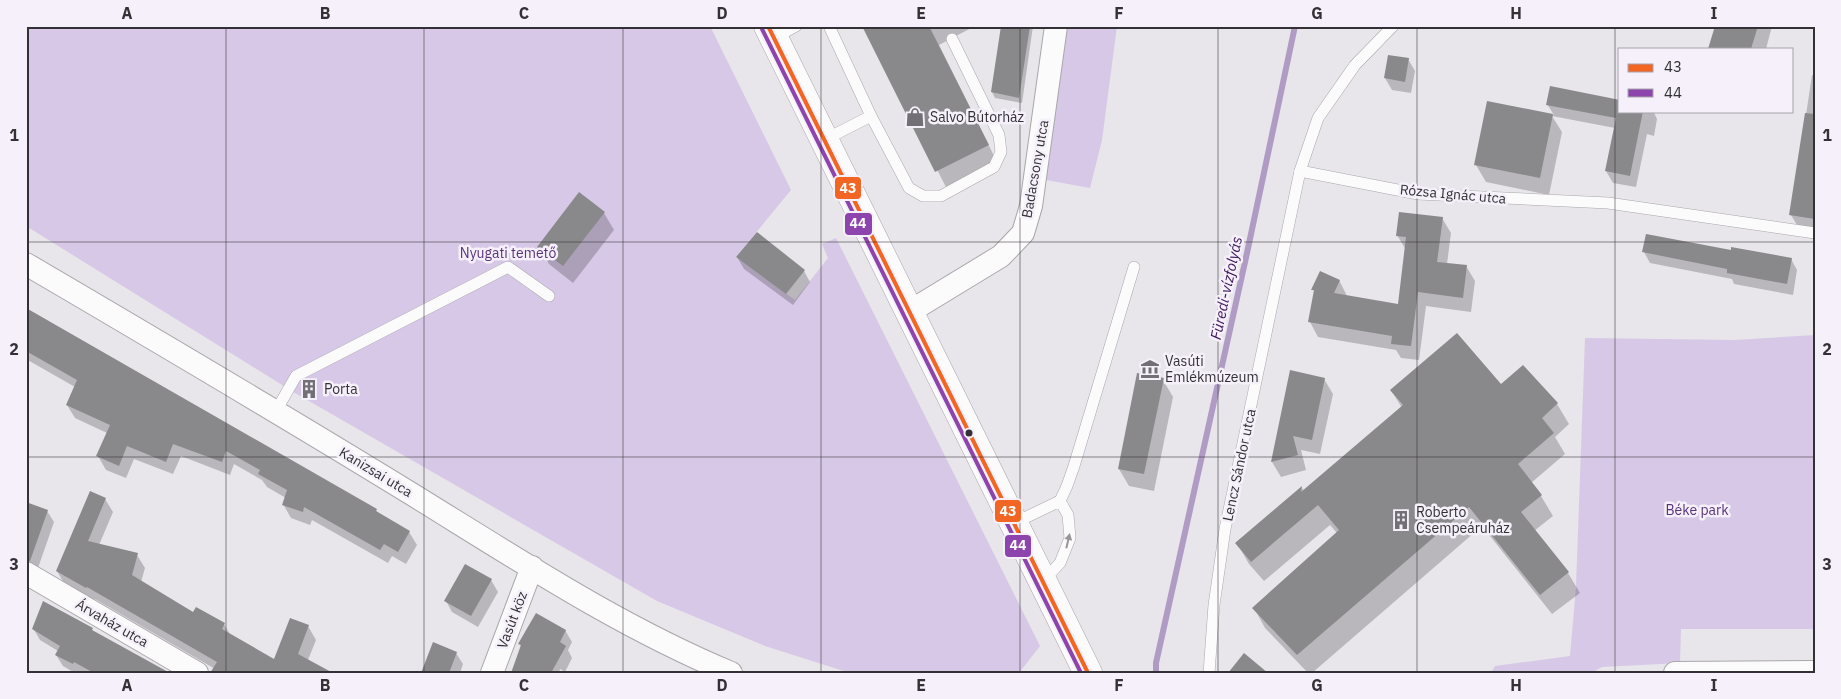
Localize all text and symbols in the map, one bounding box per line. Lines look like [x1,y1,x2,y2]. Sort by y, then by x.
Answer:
text: A [122,3,133,23]
text: B [320,3,331,23]
text: C [519,3,529,23]
text: D [716,3,728,23]
text: E [916,3,926,23]
text: F [1114,3,1124,23]
text: G [1311,3,1323,23]
text: H [1510,3,1522,23]
text: I [1711,3,1718,23]
legend [1618,48,1794,112]
text: 43 [1664,57,1682,76]
text: 44 [1664,83,1682,102]
shop icon: Salvo Bútorház [904,106,926,128]
place label: Salvo Bútorház [930,108,1025,126]
street label: Badacsony utca [1018,118,1053,219]
text: 1 [9,125,19,145]
text: 1 [1822,125,1832,145]
line badge: 43 [834,176,862,200]
text: 43 [840,179,856,197]
street label: Rózsa Ignác utca [1399,180,1507,208]
line badge: 44 [844,212,873,236]
text: 44 [850,214,866,232]
water label: Füredi-vízfolyás [1206,235,1246,341]
park label: Nyugati temető [460,244,556,262]
text: 2 [9,339,19,359]
text: 2 [1822,339,1832,359]
place label: Vasúti Emlékmúzeum [1165,352,1259,386]
museum icon: Vasúti Emlékmúzeum [1139,358,1161,380]
building icon: Porta [298,378,320,400]
place label: Porta [324,380,358,398]
street label: Lencz Sándor utca [1218,407,1260,523]
unlabelled marker [964,428,974,438]
street label: Kanizsai utca [336,443,416,501]
line badge: 43 [994,499,1022,523]
park label: Béke park [1665,501,1729,519]
text: 43 [1000,502,1016,520]
place label: Roberto Csempeáruház [1416,503,1510,537]
building icon: Roberto Csempeáruház [1390,509,1412,531]
one-way arrow [1064,533,1072,548]
line badge: 44 [1004,534,1032,558]
text: 44 [1010,536,1026,554]
text: 3 [9,554,19,574]
text: 3 [1822,554,1832,574]
street label: Vasút köz [493,588,531,651]
street label: Árvaház utca [72,594,153,651]
text: A [122,675,133,695]
text: B [320,675,331,695]
text: C [519,675,529,695]
text: D [716,675,728,695]
text: E [916,675,926,695]
text: F [1114,675,1124,695]
text: G [1311,675,1323,695]
text: H [1510,675,1522,695]
text: I [1711,675,1718,695]

